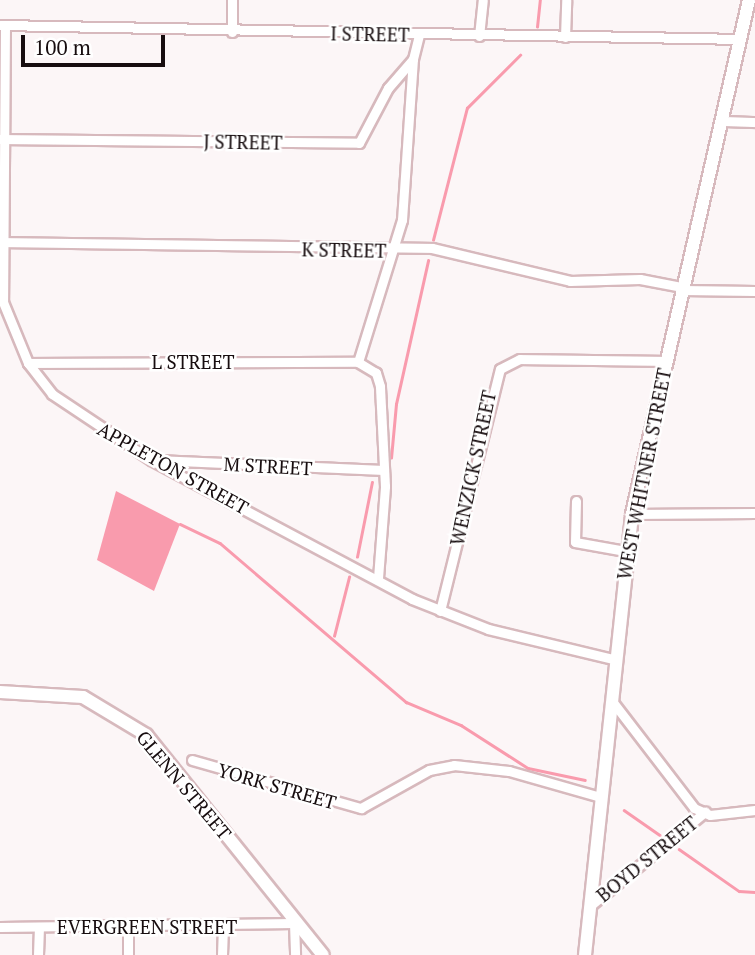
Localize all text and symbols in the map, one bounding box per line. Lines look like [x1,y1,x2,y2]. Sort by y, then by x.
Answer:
scale bar [24,21,168,65]
street label: I STREET [330,22,410,46]
text: 100 m [34,33,91,61]
street label: J STREET [203,130,283,154]
street label: K STREET [301,238,387,262]
street label: L STREET [152,351,234,373]
street label: WEST WHITNER STREET [612,366,676,582]
street label: WENZICK STREET [445,388,501,548]
street label: APPLETON STREET [94,417,252,519]
street label: M STREET [223,452,313,480]
street label: GLENN STREET [132,726,236,844]
street label: YORK STREET [215,758,339,814]
street label: BOYD STREET [592,811,702,907]
street label: EVERGREEN STREET [57,916,237,938]

